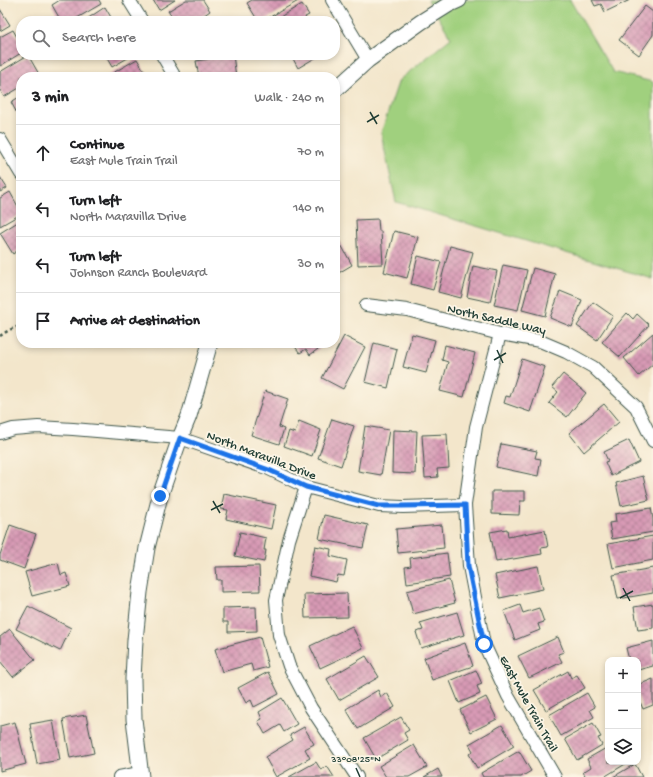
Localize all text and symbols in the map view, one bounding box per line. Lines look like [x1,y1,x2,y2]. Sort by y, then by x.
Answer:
search box [16,16,340,60]
icon: search [30,27,52,49]
text: Search here [62,29,136,47]
text: 3 min [32,88,69,108]
text: Walk · 240 m [255,91,324,106]
text: Continue [70,136,124,154]
icon: ahead [32,142,54,164]
text: 70 m [298,145,324,160]
text: East Mule Train Trail [70,154,178,169]
text: Turn left [70,192,121,210]
icon: left [32,198,54,220]
text: 140 m [293,201,324,216]
text: North Maravilla Drive [70,210,186,225]
text: Turn left [70,248,121,266]
icon: left [32,254,54,276]
text: 30 m [298,257,324,272]
text: Johnson Ranch Boulevard [70,266,207,281]
street label: North Saddle Way [446,302,548,339]
icon: arrive [32,310,54,332]
text: Arrive at destination [70,312,200,330]
street label: North Maravilla Drive [204,429,318,484]
route end [151,487,169,505]
route start [475,635,493,653]
street label: East Mule Train Trail [495,653,561,755]
map controls [605,657,641,765]
button: + [605,657,641,693]
button: − [605,693,641,729]
button: layers [605,729,641,765]
text: 33°08'25"N [330,754,381,766]

